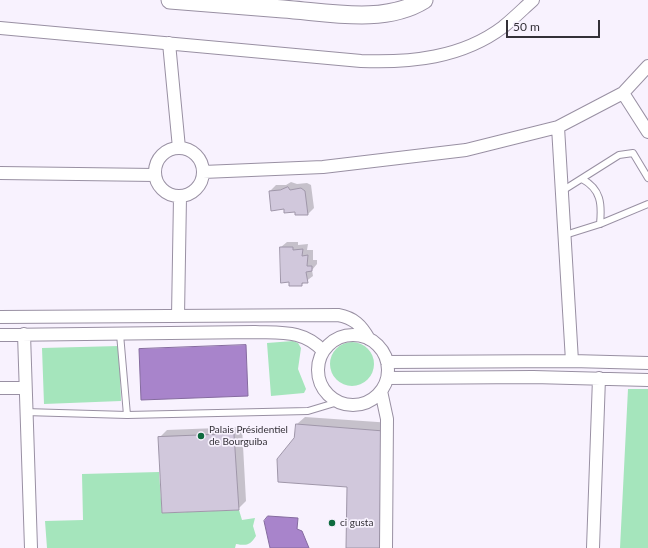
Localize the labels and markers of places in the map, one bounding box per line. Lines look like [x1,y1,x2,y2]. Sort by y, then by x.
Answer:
place label: Palais Présidentiel de Bourguiba [209,424,288,448]
marker: Palais Présidentiel de Bourguiba [196,431,206,441]
place label: ci gusta [340,517,373,529]
marker: ci gusta [327,518,337,528]

